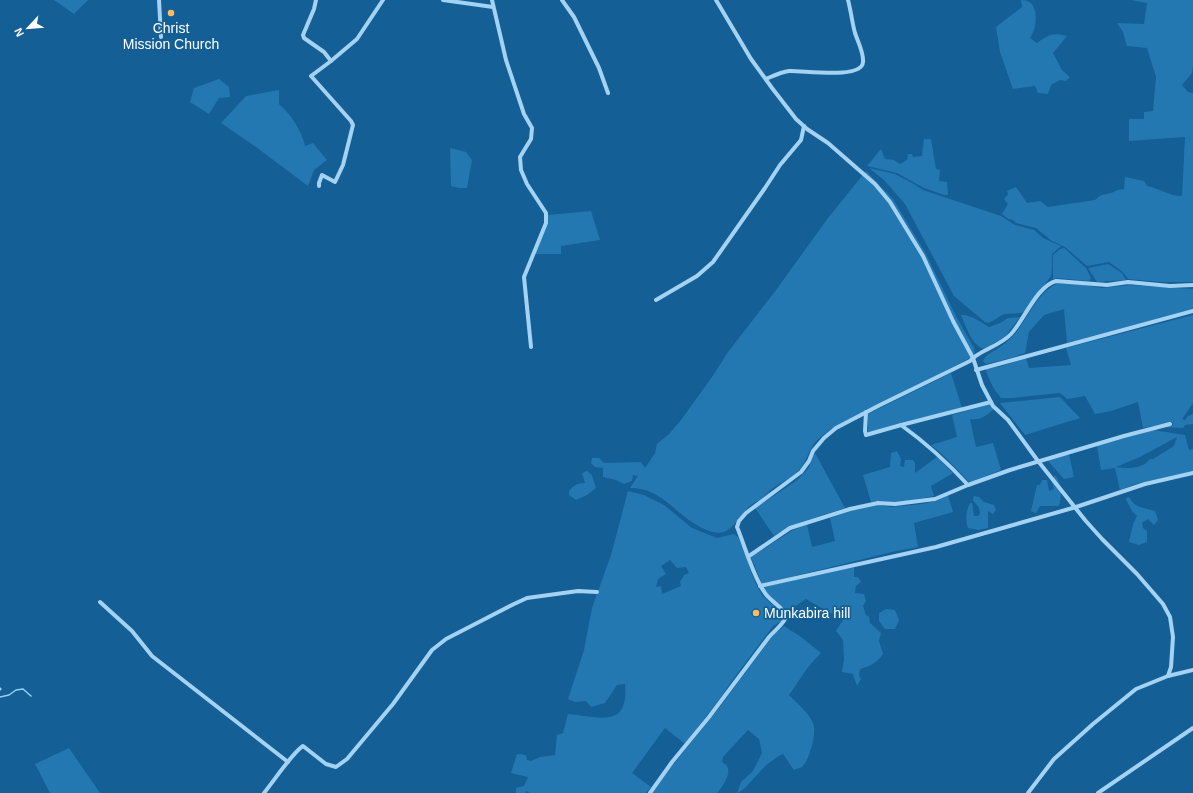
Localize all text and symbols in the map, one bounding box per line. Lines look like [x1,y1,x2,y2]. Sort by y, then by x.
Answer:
north arrow [8,8,48,48]
marker: Christ Mission Church [166,8,176,18]
place label: Christ Mission Church [123,20,219,52]
text: N [12,26,26,39]
place label: Munkabira hill [764,605,850,621]
marker: Munkabira hill [751,608,761,618]

